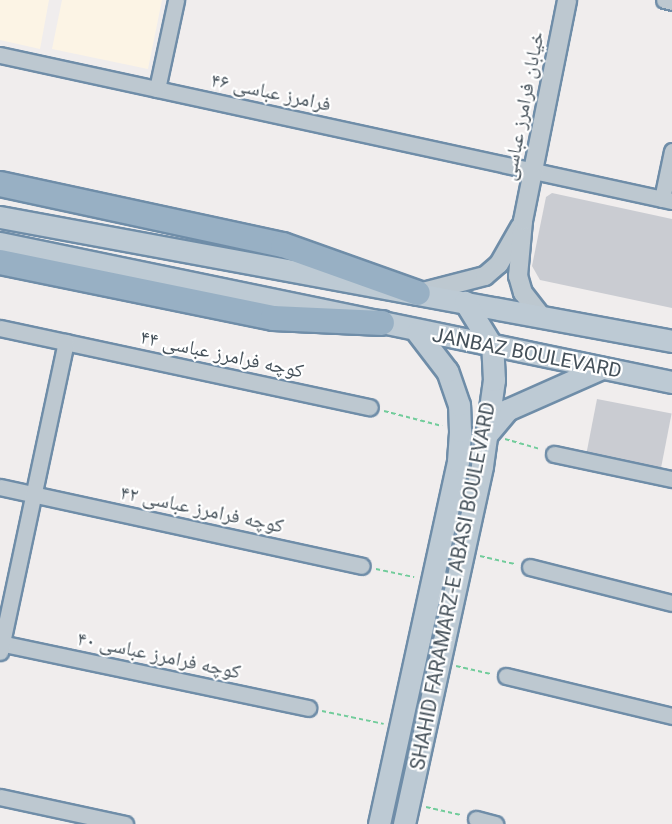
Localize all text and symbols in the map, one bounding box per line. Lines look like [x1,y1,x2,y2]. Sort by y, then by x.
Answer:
street label: خیابان فرامرز عباسی [497,29,549,183]
street label: فرامرز عباسی ۴۶ [209,68,333,116]
street label: JANBAZ BOULEVARD [430,323,624,383]
street label: کوچه فرامرز عباسی ۴۴ [138,325,306,383]
street label: SHAHID FARAMARZ-E ABASI BOULEVARD [405,400,501,772]
street label: کوچه فرامرز عباسی ۴۲ [118,480,286,538]
street label: کوچه فرامرز عباسی ۴۰ [75,626,243,684]

